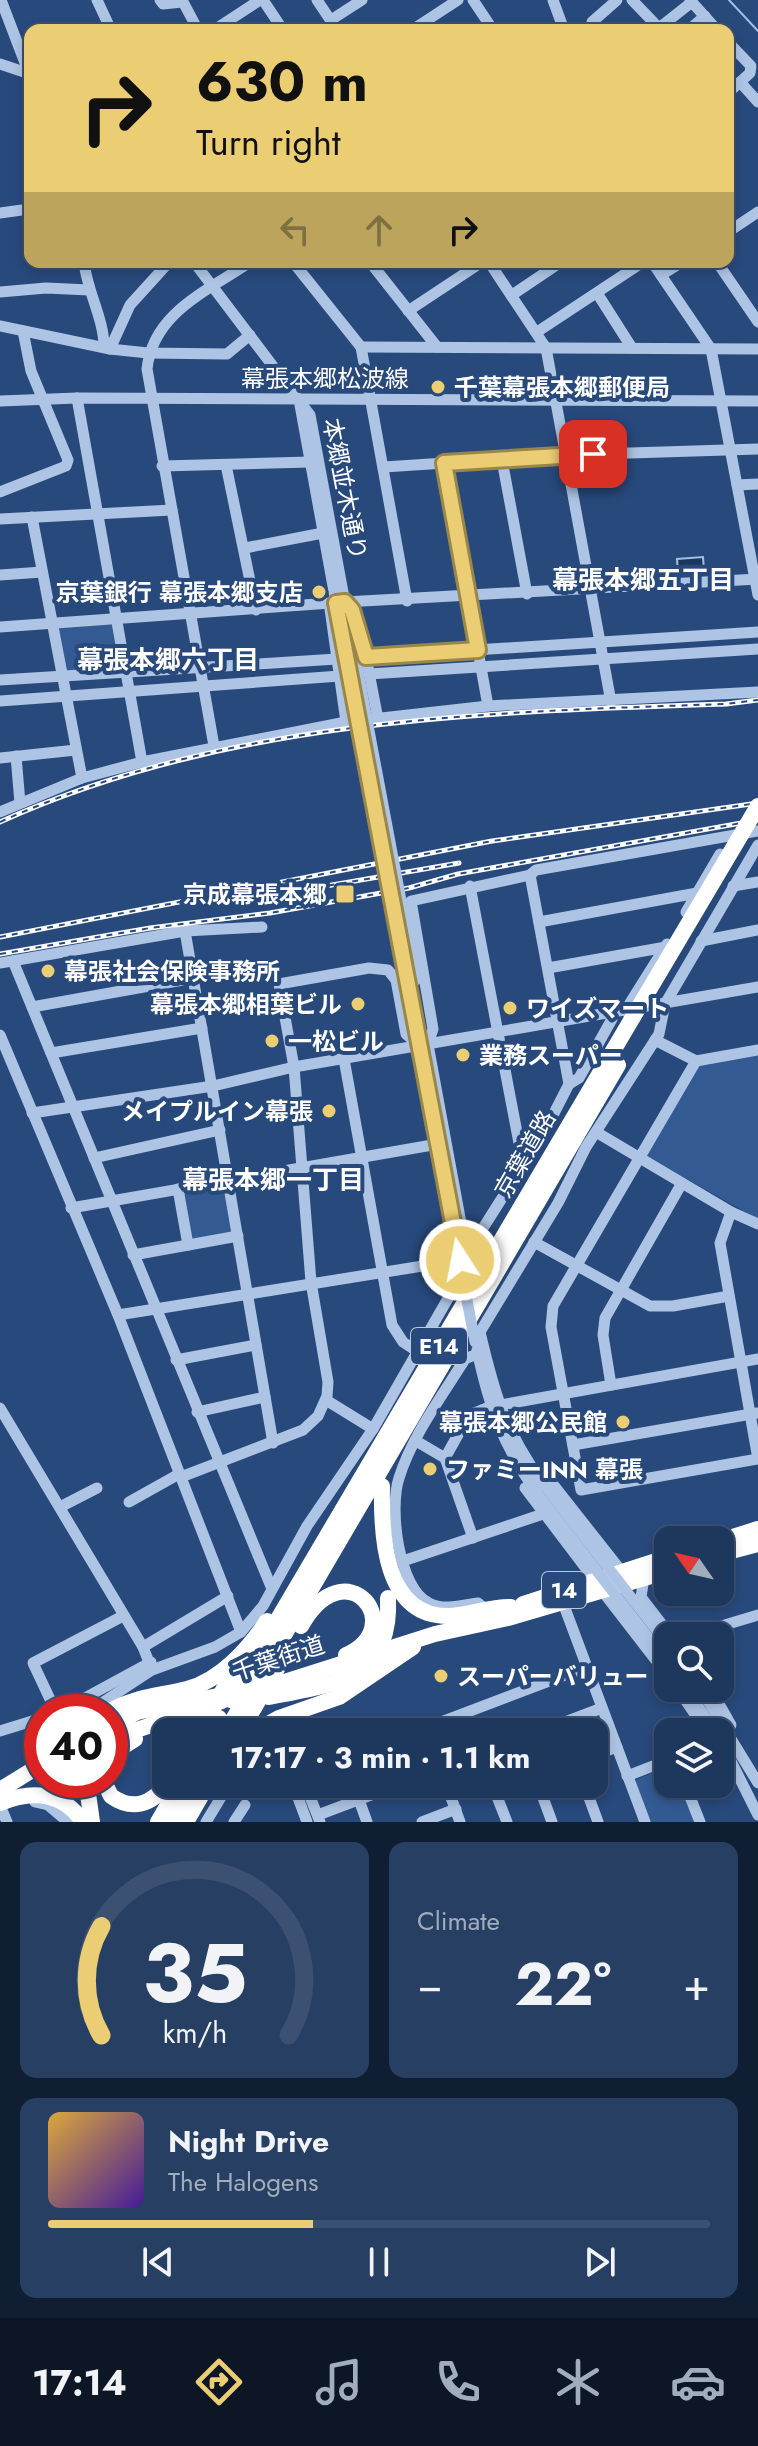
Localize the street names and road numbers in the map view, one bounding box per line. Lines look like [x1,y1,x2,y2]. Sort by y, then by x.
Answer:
street label: 幕張本郷松波線 [241,361,409,396]
street label: 本郷並木通り [314,415,376,563]
street label: 京葉道路 [486,1104,564,1204]
road number: E14 [411,1328,467,1364]
road number: 14 [542,1572,586,1608]
street label: 千葉街道 [227,1627,329,1689]

